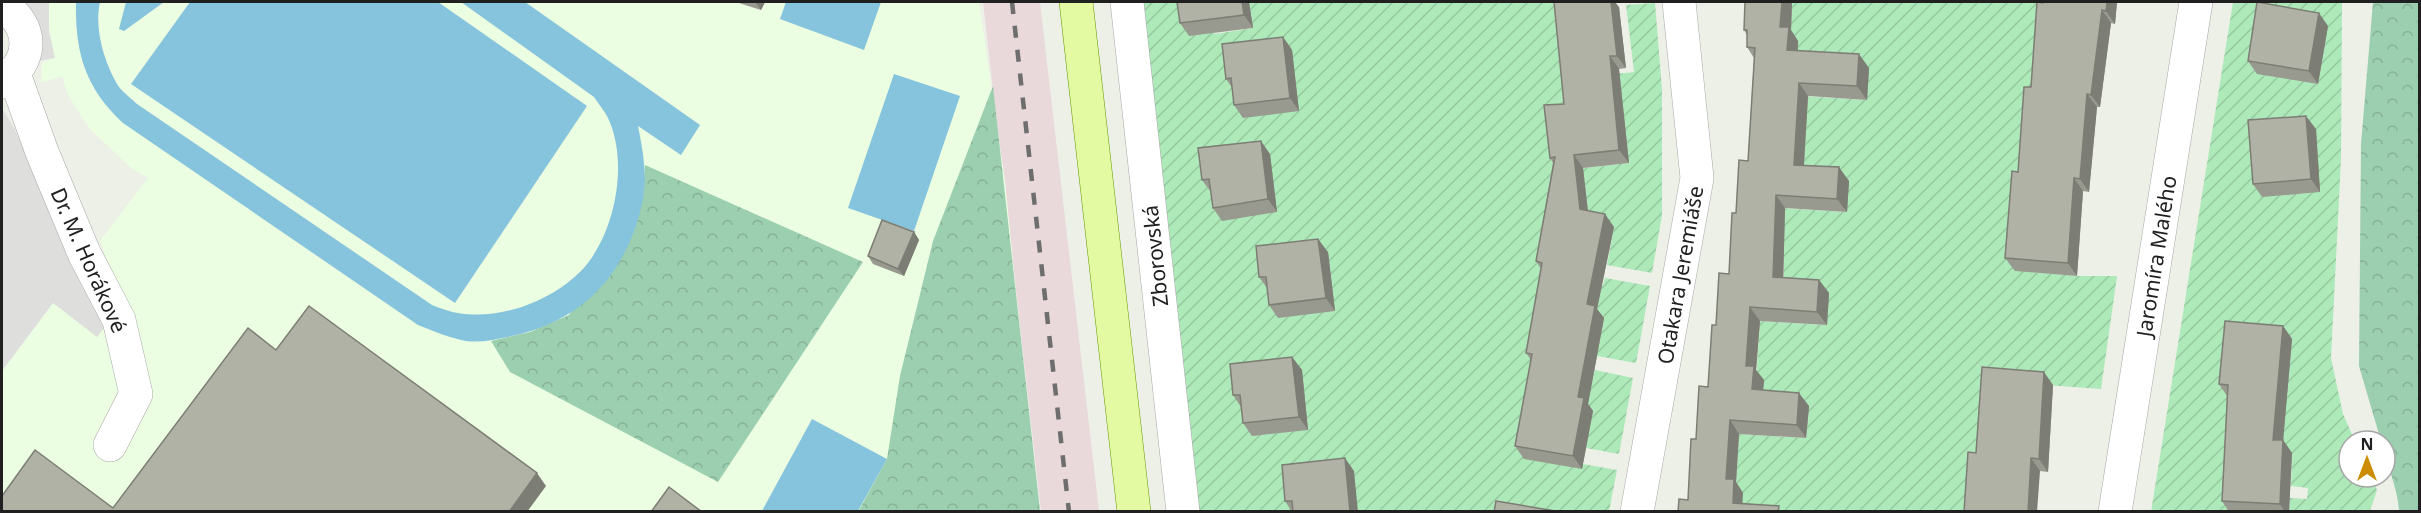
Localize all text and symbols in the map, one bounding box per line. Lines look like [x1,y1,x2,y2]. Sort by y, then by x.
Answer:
street label: Jaromíra Malého [2129,173,2183,341]
street label: Dr. M. Horákové [44,183,134,337]
street label: Otakara Jeremiáše [1651,184,1709,366]
street label: Zborovská [1136,204,1174,308]
north arrow [2337,429,2397,489]
text: N [2360,433,2374,455]

